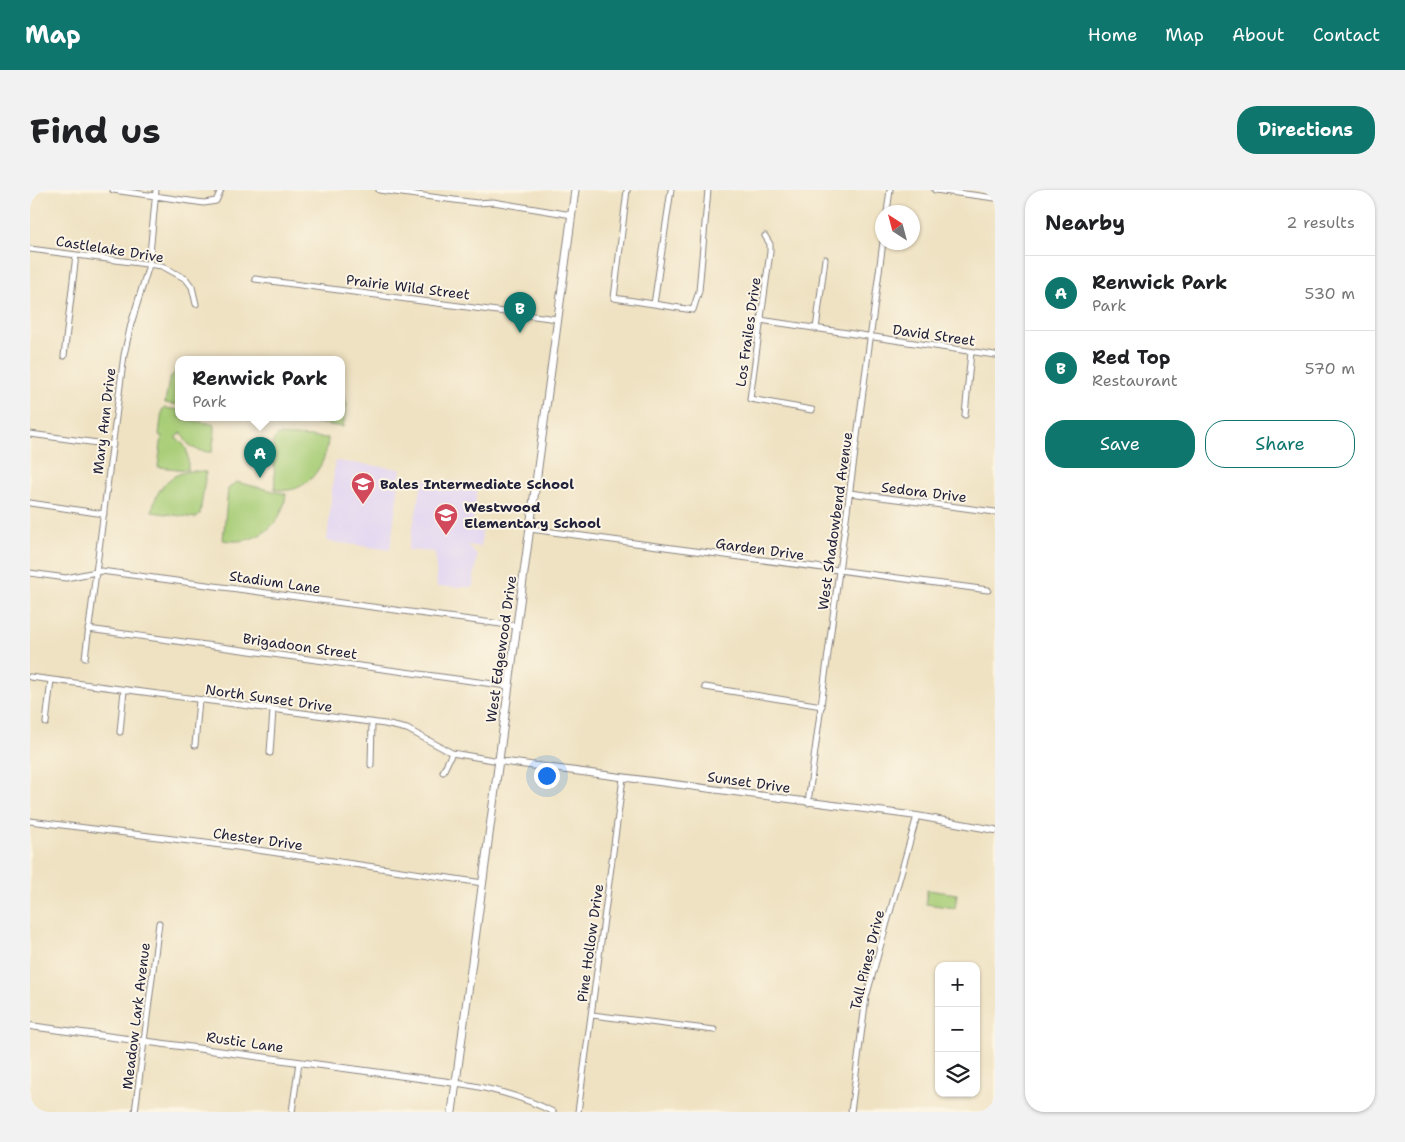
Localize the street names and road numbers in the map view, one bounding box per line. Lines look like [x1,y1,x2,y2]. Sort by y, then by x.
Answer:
street label: Castlelake Drive [55,232,165,266]
street label: Prairie Wild Street [345,270,471,304]
street label: Los Frailes Drive [731,276,765,388]
street label: David Street [892,320,976,350]
street label: Mary Ann Drive [89,367,119,475]
street label: West Shadowbend Avenue [814,431,856,611]
street label: Sedora Drive [880,478,968,506]
street label: Garden Drive [715,534,806,564]
street label: Stadium Lane [228,567,322,597]
street label: West Edgewood Drive [482,574,520,724]
street label: Brigadoon Street [242,629,358,663]
street label: North Sunset Drive [204,680,334,716]
street label: Sunset Drive [706,767,792,797]
street label: Chester Drive [212,824,304,854]
street label: Pine Hollow Drive [573,883,607,1003]
street label: Tall Pines Drive [846,908,888,1012]
street label: Meadow Lark Avenue [118,941,154,1091]
street label: Rustic Lane [205,1028,285,1056]

